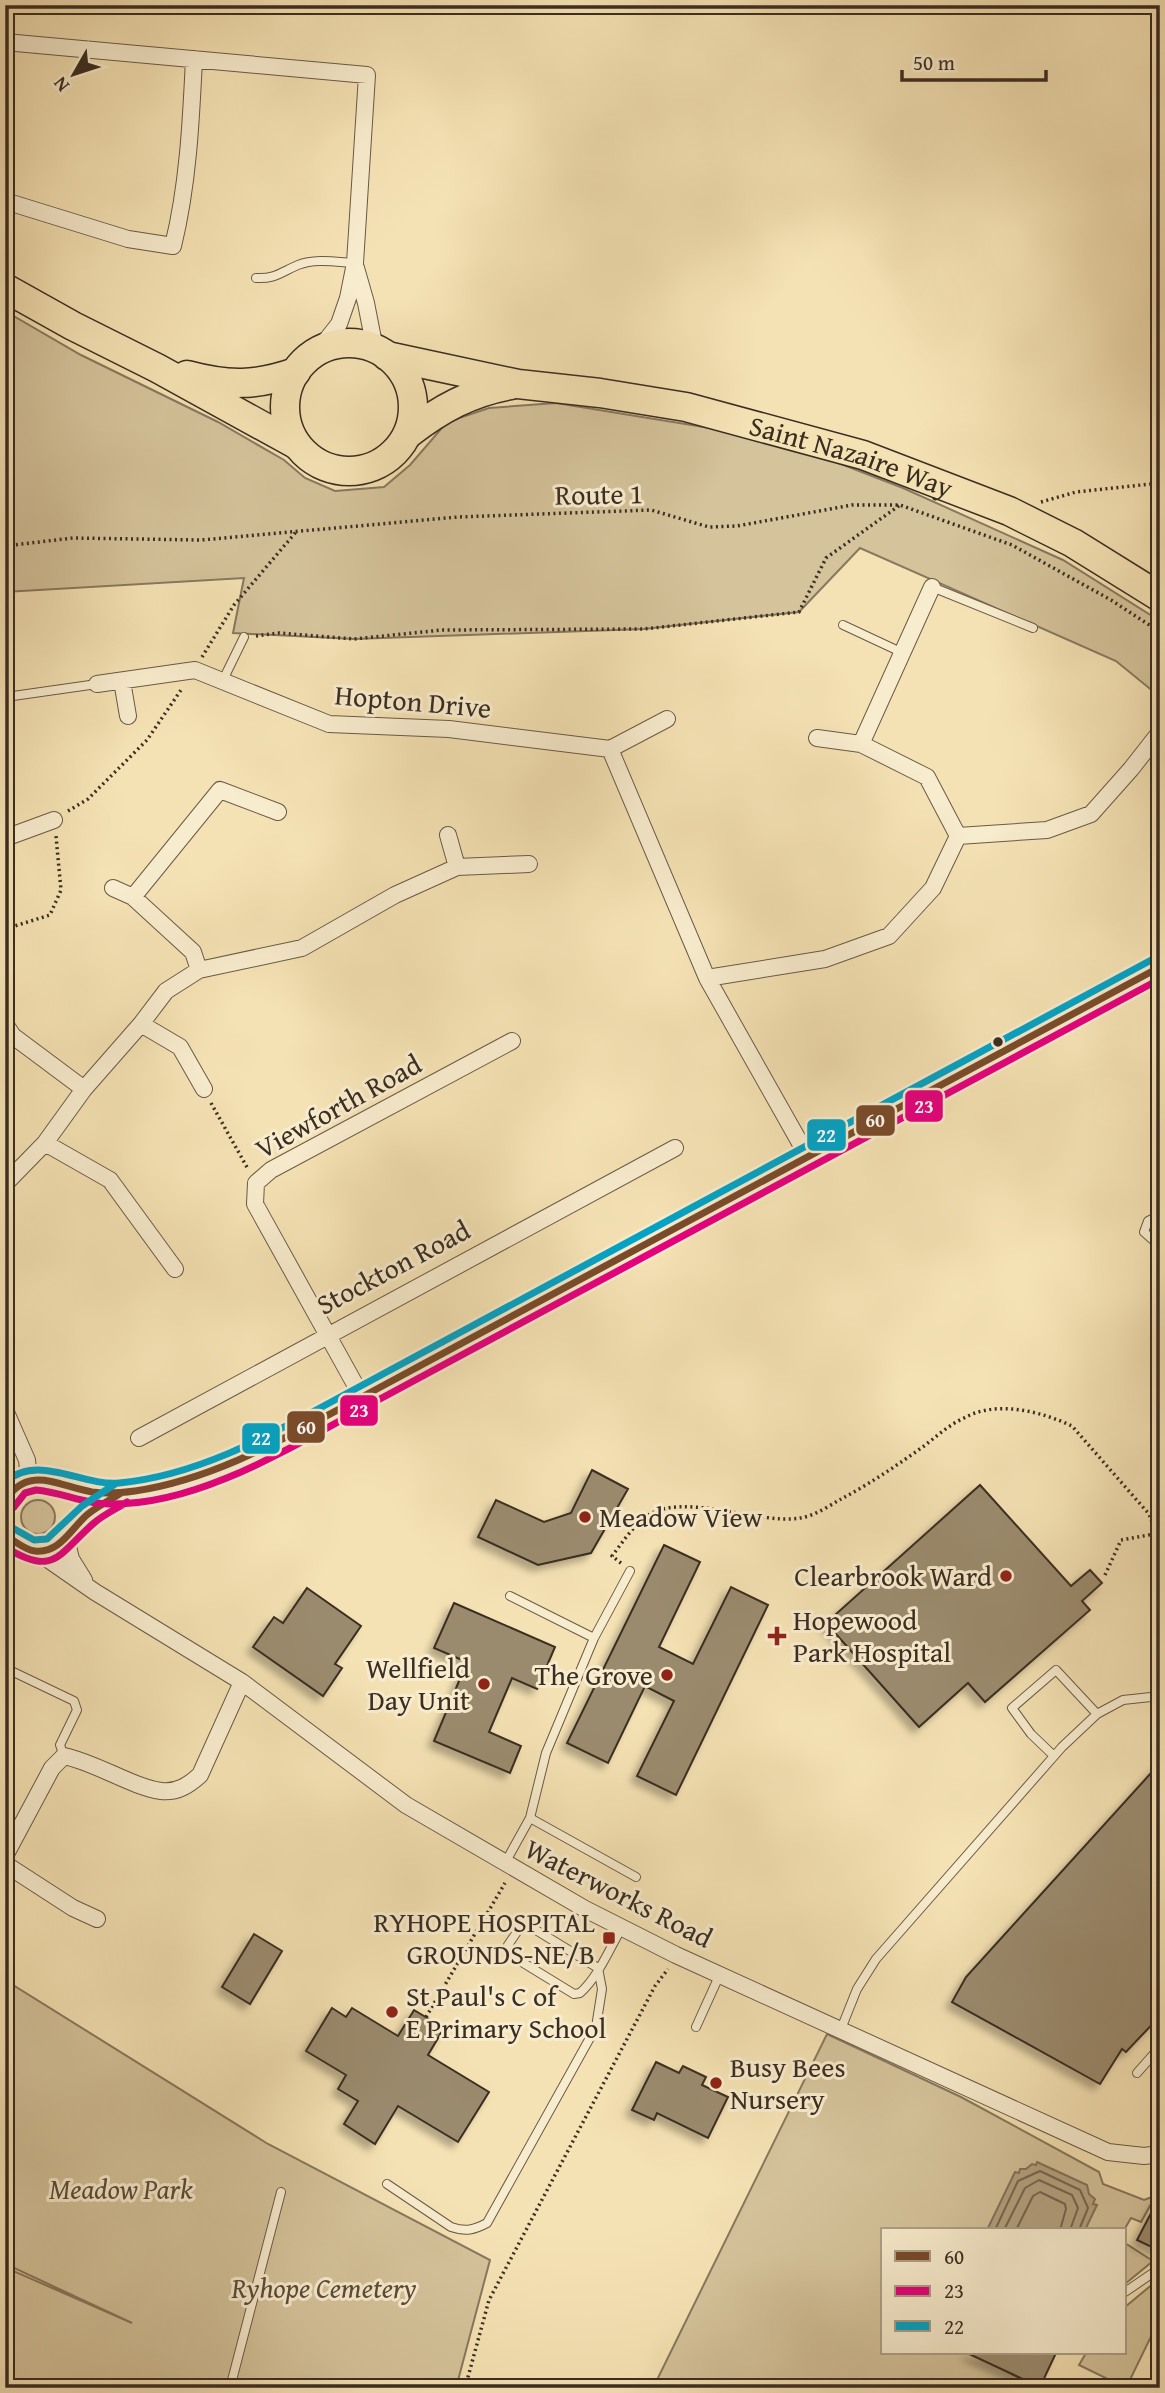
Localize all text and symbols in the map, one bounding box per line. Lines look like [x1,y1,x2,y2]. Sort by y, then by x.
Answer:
north arrow [38,38,108,108]
scale bar [902,38,1046,82]
text: 50 m [913,47,955,78]
text: N [46,71,76,98]
street label: Saint Nazaire Way [745,404,959,508]
street label: Route 1 [555,472,643,515]
street label: Hopton Drive [333,673,493,728]
unlabelled marker [991,1035,1005,1049]
street label: Viewforth Road [247,1043,428,1168]
line badge: 23 [904,1089,944,1123]
text: 23 [914,1092,934,1120]
line badge: 60 [855,1104,896,1137]
text: 60 [865,1106,885,1134]
line badge: 22 [806,1118,847,1152]
text: 22 [816,1121,836,1149]
street label: Stockton Road [309,1209,477,1324]
line badge: 23 [339,1394,379,1427]
text: 23 [349,1396,369,1424]
line badge: 60 [286,1410,326,1444]
text: 60 [296,1413,316,1441]
line badge: 22 [241,1422,281,1455]
text: 22 [251,1424,271,1452]
place label: Meadow View [599,1496,763,1537]
marker: Meadow View [577,1509,593,1525]
place label: Clearbrook Ward [794,1555,992,1596]
marker: Clearbrook Ward [998,1568,1014,1584]
place label: Hopewood Park Hospital [793,1599,951,1672]
marker: Hopewood Park Hospital [767,1626,787,1646]
place label: Wellfield Day Unit [366,1647,470,1720]
place label: The Grove [535,1654,653,1695]
marker: The Grove [659,1667,675,1683]
marker: Wellfield Day Unit [476,1676,492,1692]
street label: Waterworks Road [518,1828,720,1958]
place label: RYHOPE HOSPITAL GROUNDS-NE/B [374,1901,595,1974]
marker: RYHOPE HOSPITAL GROUNDS-NE/B [601,1930,617,1946]
place label: St Paul's C of E Primary School [406,1975,607,2048]
marker: St Paul's C of E Primary School [384,2004,400,2020]
place label: Busy Bees Nursery [730,2046,846,2119]
marker: Busy Bees Nursery [708,2075,724,2091]
park label: Meadow Park [49,2168,193,2209]
legend [881,2228,1126,2354]
text: 60 [944,2241,964,2272]
park label: Ryhope Cemetery [231,2267,417,2308]
text: 23 [944,2275,964,2306]
text: 22 [944,2311,964,2342]

